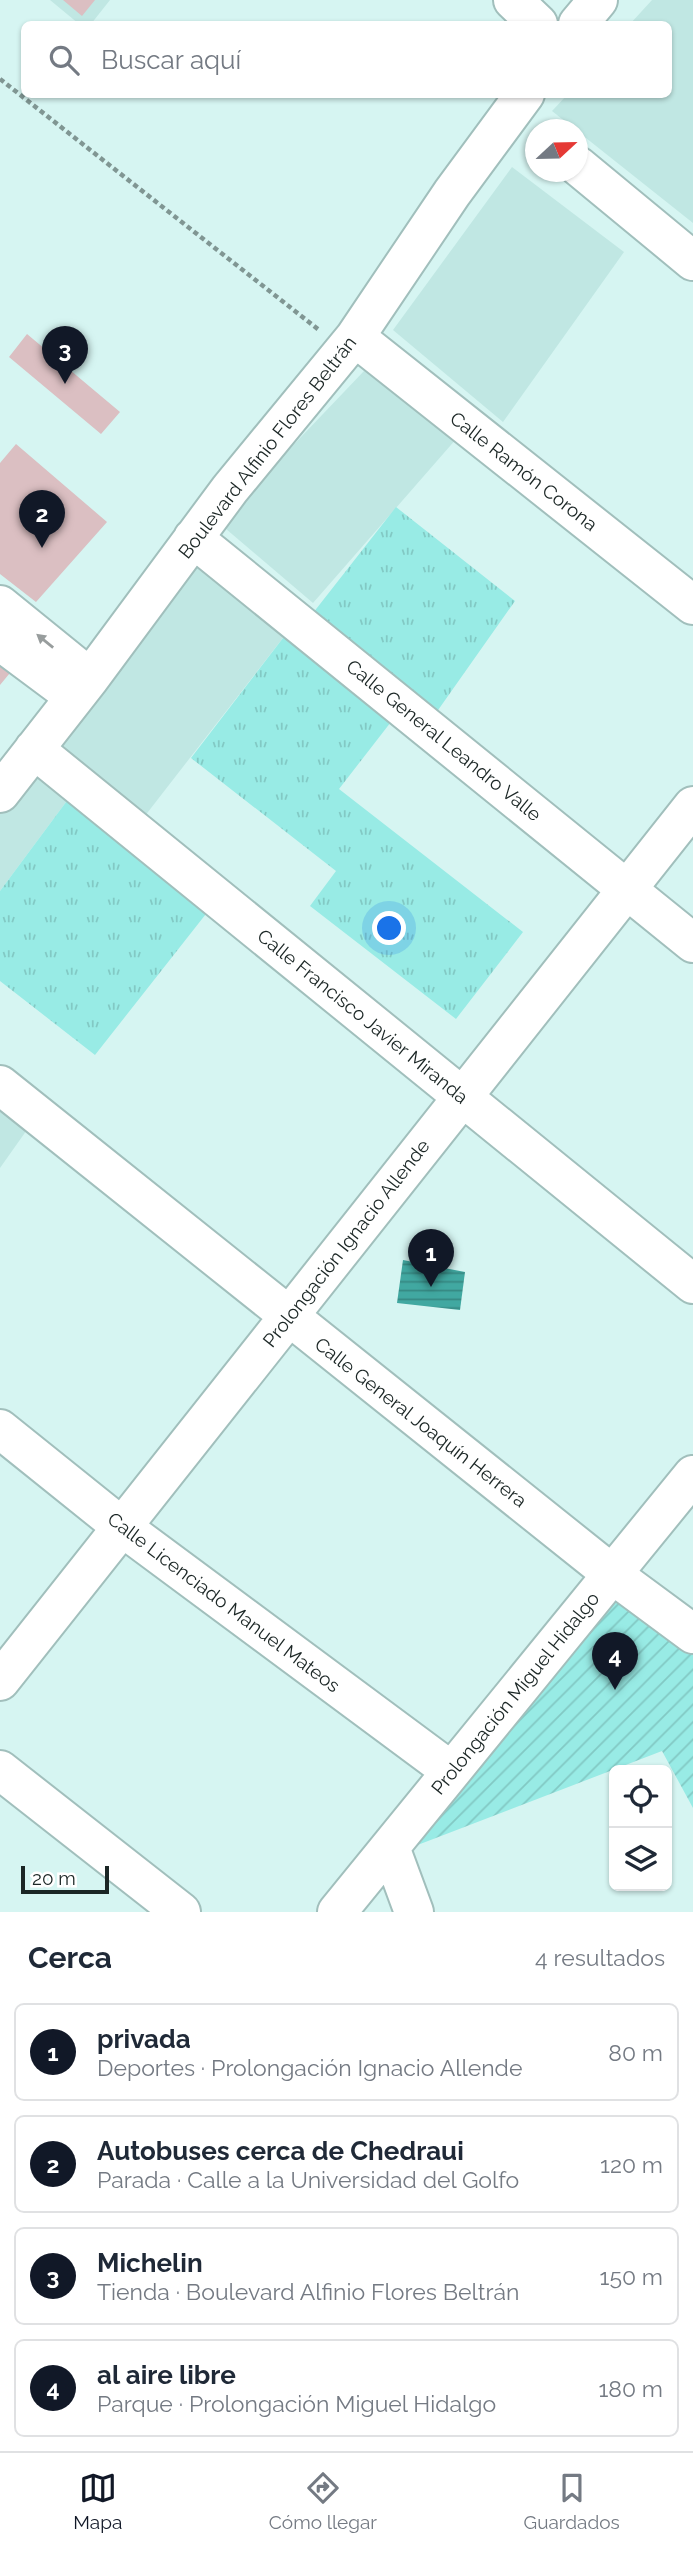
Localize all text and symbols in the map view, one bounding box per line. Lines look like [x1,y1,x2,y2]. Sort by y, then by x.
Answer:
search box [21,21,672,98]
icon: search [45,41,83,79]
text: Buscar aquí [101,45,241,75]
north arrow [525,119,588,182]
pin: 3 [42,326,88,384]
street label: Boulevard Alfinio Flores Beltrán [174,332,360,562]
street label: Calle Ramón Corona [446,407,602,535]
pin: 2 [19,490,65,548]
one-way arrow [36,634,54,649]
street label: Calle General Leandro Valle [342,655,546,825]
your location [372,911,406,945]
street label: Calle Francisco Javier Miranda [253,924,473,1108]
street label: Prolongación Ignacio Allende [258,1135,434,1351]
pin: 1 [408,1229,454,1287]
street label: Calle General Joaquín Herrera [311,1333,531,1511]
street label: Calle Licenciado Manuel Mateos [104,1507,344,1697]
street label: Prolongación Miguel Hidalgo [427,1587,603,1799]
pin: 4 [592,1632,638,1690]
map controls [609,1765,672,1891]
button: locate [609,1765,672,1828]
button: layers [609,1828,672,1891]
scale bar [21,1863,108,1895]
text: 20 m [32,1867,76,1889]
text: Cerca [28,1940,112,1975]
text: 4 resultados [535,1944,665,1971]
text: privada [97,2024,191,2054]
text: 1 [47,2039,59,2066]
text: 80 m [608,2039,663,2066]
text: Deportes · Prolongación Ignacio Allende [97,2054,522,2081]
text: Autobuses cerca de Chedraui [97,2136,464,2166]
text: 2 [47,2151,59,2178]
text: 120 m [600,2151,663,2178]
text: Parada · Calle a la Universidad del Golfo [97,2166,519,2193]
text: Michelin [97,2248,203,2278]
text: 3 [47,2263,59,2290]
text: 150 m [600,2263,663,2290]
text: Tienda · Boulevard Alfinio Flores Beltrán [97,2278,519,2305]
text: al aire libre [97,2360,236,2390]
text: 4 [46,2375,60,2402]
text: 180 m [598,2375,663,2402]
text: Parque · Prolongación Miguel Hidalgo [97,2390,496,2417]
tab: Mapa [73,2469,122,2533]
tab: Cómo llegar [269,2469,377,2533]
tab: Guardados [524,2469,620,2533]

